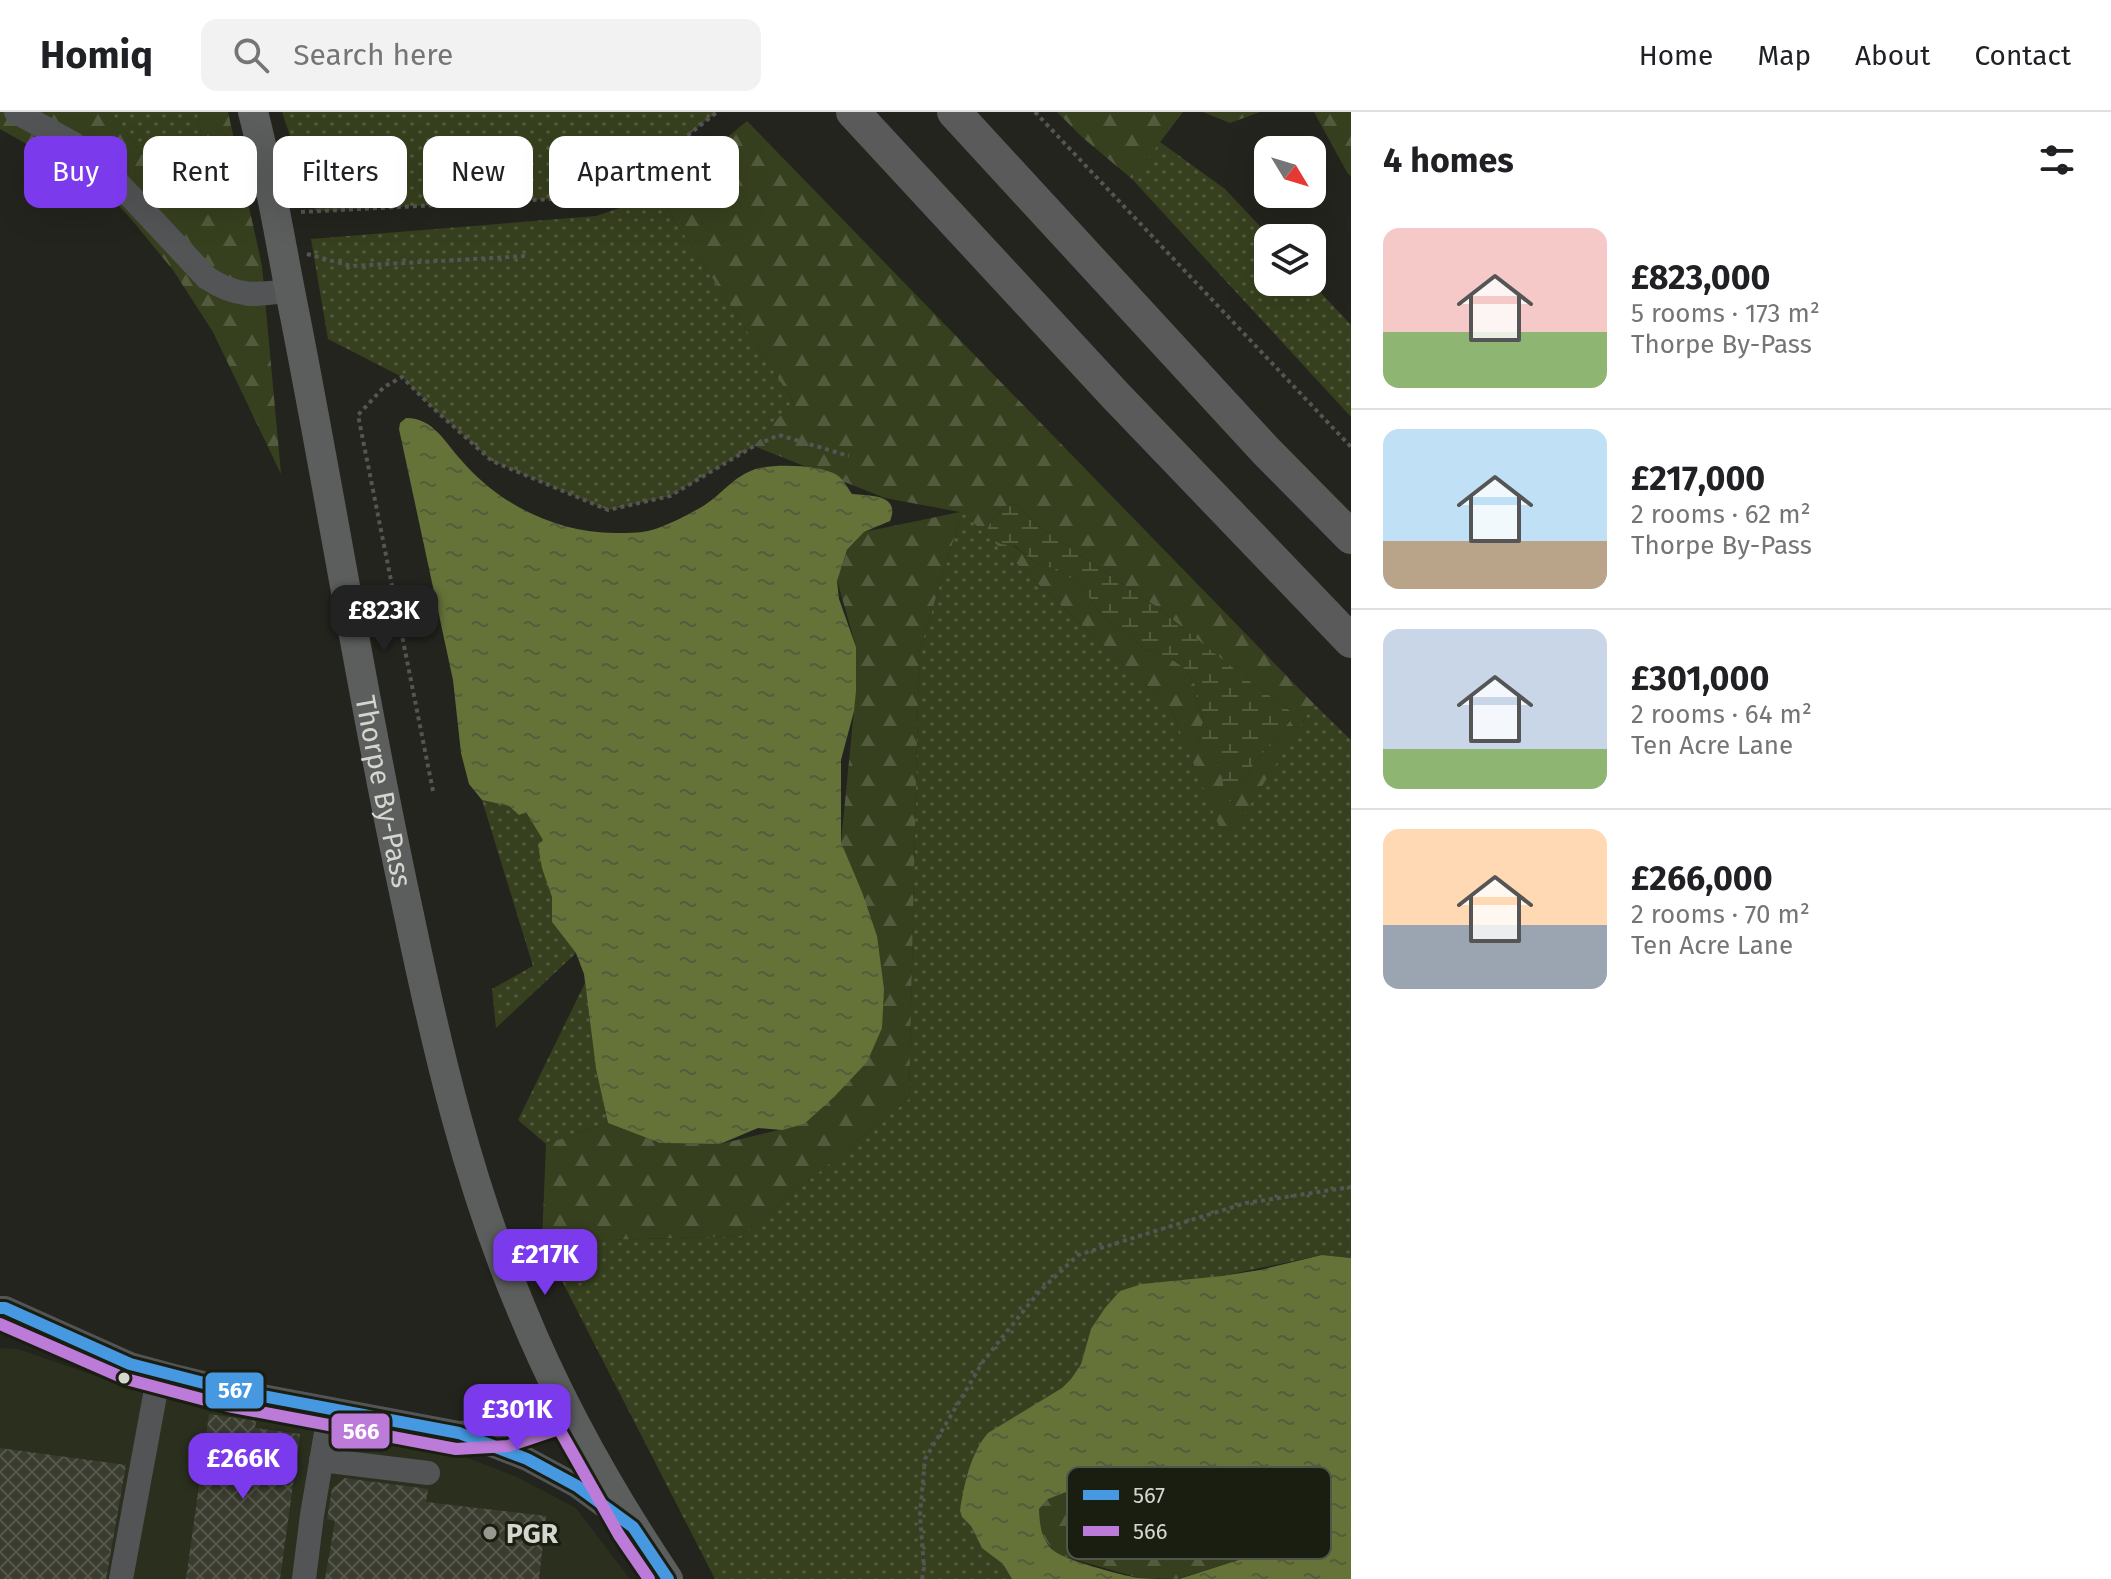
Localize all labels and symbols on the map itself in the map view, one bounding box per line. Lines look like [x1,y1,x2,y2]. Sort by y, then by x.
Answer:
north arrow [1254,136,1326,208]
pin: £823K [328,585,440,653]
street label: Thorpe By-Pass [348,693,419,890]
pin: £217K [489,1229,601,1297]
unlabelled marker [116,1370,132,1386]
line badge: 567 [204,1371,265,1410]
text: 567 [218,1377,252,1404]
pin: £301K [461,1384,573,1452]
line badge: 566 [330,1412,391,1450]
text: 566 [343,1418,379,1445]
pin: £266K [187,1433,299,1501]
legend [1067,1467,1331,1559]
text: 567 [1133,1482,1165,1509]
place label: PGR [506,1517,559,1550]
text: 566 [1133,1518,1167,1545]
marker: PGR [481,1524,499,1542]

